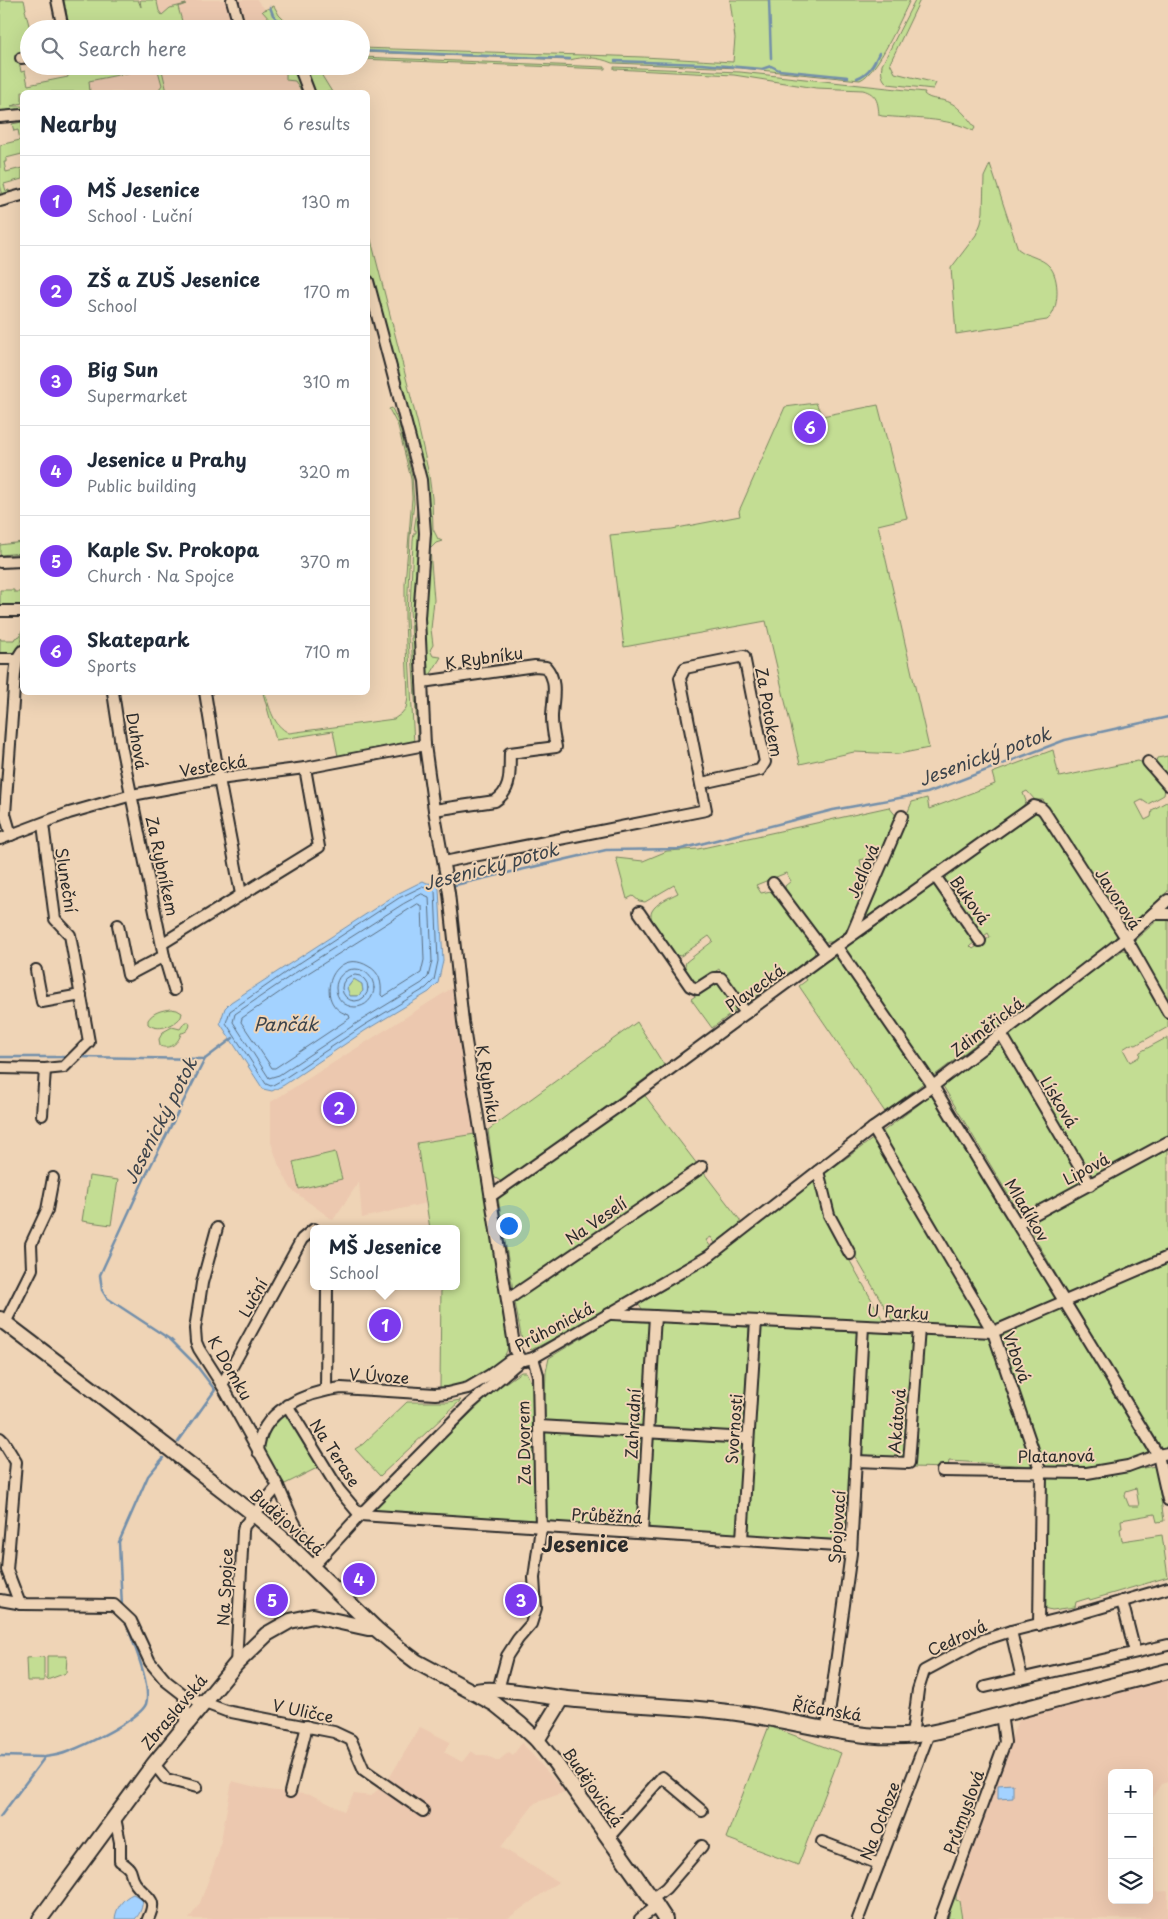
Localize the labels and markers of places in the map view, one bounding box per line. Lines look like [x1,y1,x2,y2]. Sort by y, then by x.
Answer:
pin: 6 [794,408,826,446]
pin: 2 [323,1089,355,1127]
pin: 1 [369,1306,401,1344]
pin: 4 [343,1560,375,1598]
pin: 5 [256,1581,288,1619]
pin: 3 [505,1581,537,1619]

